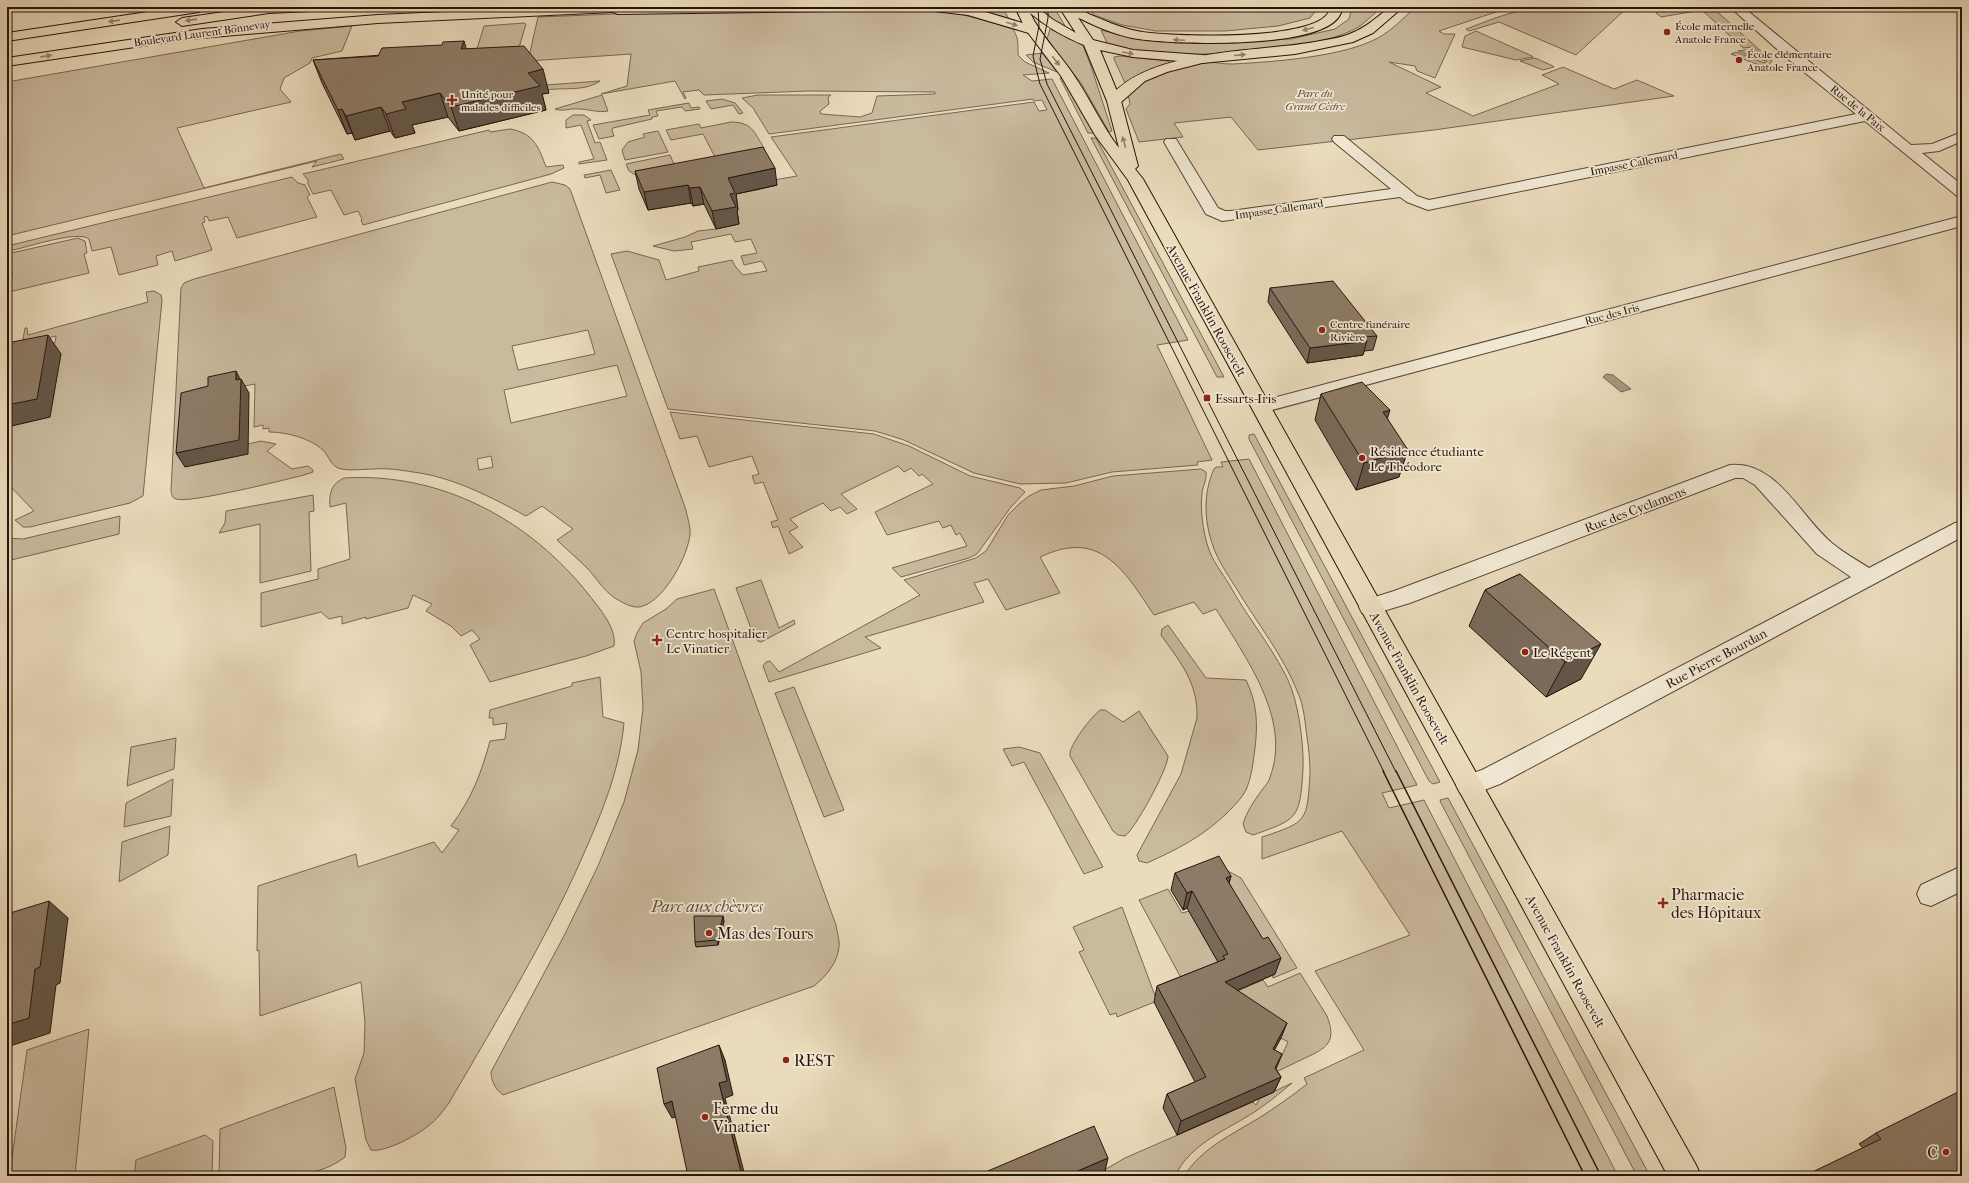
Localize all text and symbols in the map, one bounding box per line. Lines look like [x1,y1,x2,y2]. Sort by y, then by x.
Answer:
street label: Boulevard Laurent Bonnevay [133,17,272,50]
one-way arrow [185,17,197,23]
one-way arrow [108,18,120,24]
place label: École maternelle Anatole France [1674,20,1755,46]
one-way arrow [1007,21,1019,27]
one-way arrow [1302,26,1314,32]
marker: École maternelle Anatole France [1662,27,1672,37]
one-way arrow [1173,36,1185,43]
place label: École élémentaire Anatole France [1746,48,1832,74]
one-way arrow [1122,51,1135,57]
one-way arrow [1234,52,1246,59]
one-way arrow [39,53,52,59]
one-way arrow [1052,55,1061,66]
marker: École élémentaire Anatole France [1734,55,1744,65]
street label: Rue de la Paix [1828,82,1888,135]
park label: Parc du Grand Cèdre [1285,87,1345,113]
place label: Unité pour malades difficiles [461,88,541,114]
marker: Unité pour malades difficiles [446,94,458,106]
one-way arrow [1121,135,1127,147]
street label: Impasse Callemard [1589,148,1680,178]
street label: Impasse Callemard [1234,197,1325,222]
street label: Avenue Franklin Roosevelt [1163,240,1250,380]
street label: Rue des Iris [1583,301,1641,328]
place label: Centre funéraire Rivière [1330,318,1411,344]
marker: Centre funéraire Rivière [1317,325,1327,335]
place label: Essarts-Iris [1215,391,1276,406]
marker: Essarts-Iris [1202,393,1212,403]
place label: Résidence étudiante Le Théodore [1370,444,1485,474]
marker: Résidence étudiante Le Théodore [1357,453,1367,463]
street label: Rue des Cyclamens [1582,483,1688,536]
street label: Avenue Franklin Roosevelt [1366,608,1453,748]
street label: Rue Pierre Bourdan [1663,625,1770,691]
place label: Centre hospitalier Le Vinatier [666,626,768,656]
marker: Centre hospitalier Le Vinatier [651,634,663,646]
place label: Le Régent [1533,645,1592,660]
marker: Le Régent [1520,647,1530,657]
place label: Pharmacie des Hôpitaux [1671,885,1762,922]
street label: Avenue Franklin Roosevelt [1522,891,1609,1031]
park label: Parc aux chèvres [650,897,764,916]
marker: Pharmacie des Hôpitaux [1658,898,1668,908]
place label: Mas des Tours [717,924,813,943]
marker: Mas des Tours [704,928,714,938]
place label: REST [794,1051,835,1070]
marker: REST [781,1055,791,1065]
place label: Ferme du Vinatier [712,1099,779,1136]
marker: Ferme du Vinatier [700,1112,710,1122]
place label: C [1927,1143,1938,1162]
marker: C [1941,1147,1951,1157]

